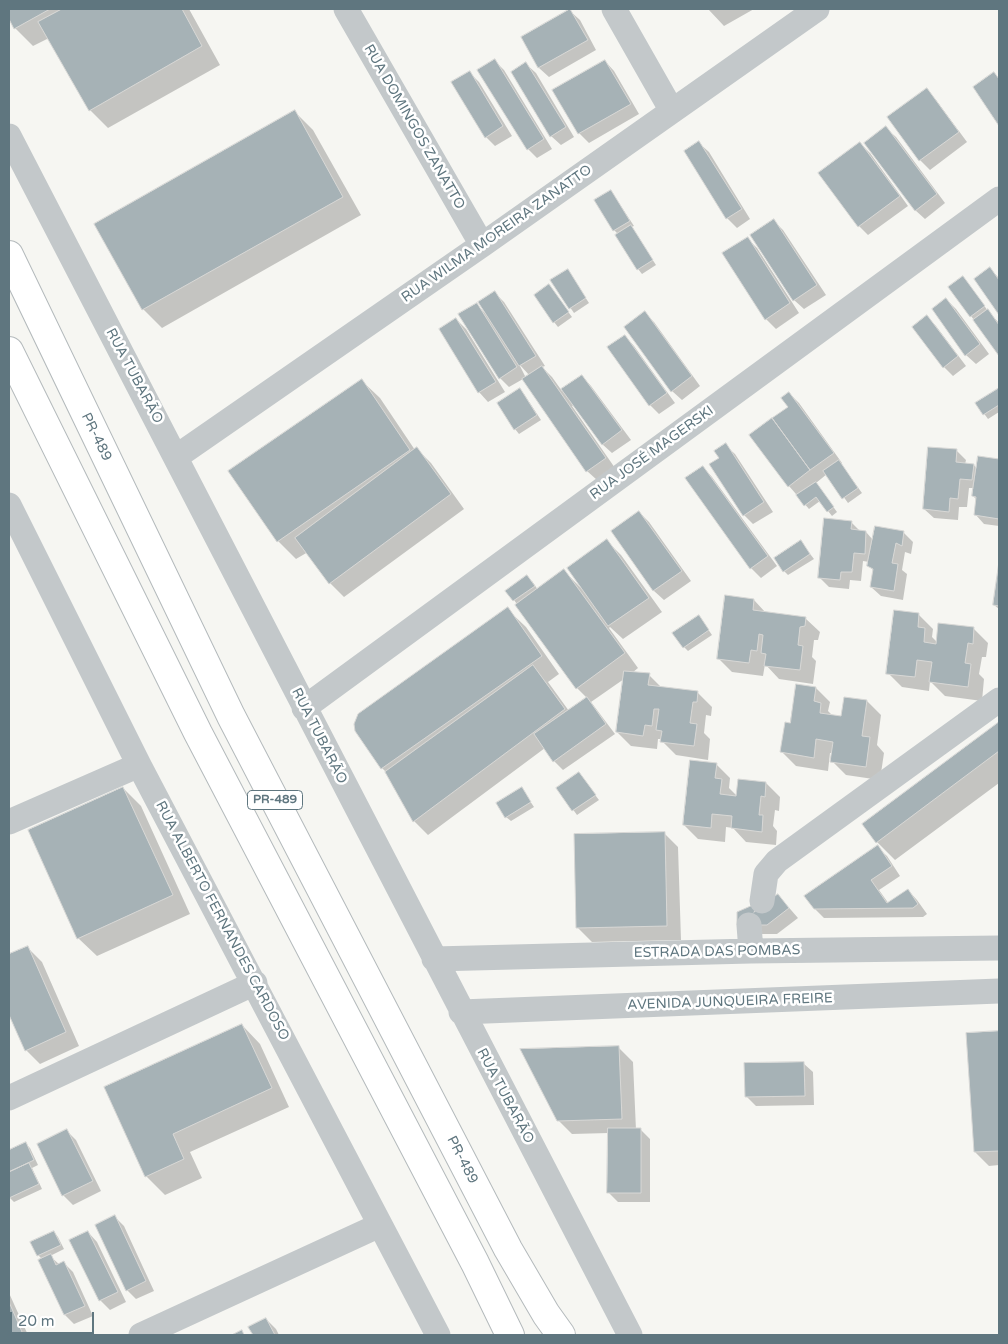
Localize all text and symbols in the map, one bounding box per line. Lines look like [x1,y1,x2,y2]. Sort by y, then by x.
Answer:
street label: RUA DOMINGOS ZANATTO [360,42,468,212]
street label: RUA WILMA MOREIRA ZANATTO [399,162,595,306]
street label: RUA TUBARÃO [102,326,166,426]
street label: RUA JOSÉ MAGERSKI [587,402,717,504]
street label: PR-489 [77,410,115,464]
street label: RUA TUBARÃO [288,685,350,787]
road number: PR-489 [248,790,302,810]
street label: RUA ALBERTO FERNANDES CARDOSO [151,798,293,1044]
street label: ESTRADA DAS POMBAS [634,942,800,962]
street label: AVENIDA JUNQUEIRA FREIRE [627,990,833,1014]
street label: RUA TUBARÃO [473,1046,537,1146]
street label: PR-489 [443,1133,481,1187]
scale bar [12,1302,96,1334]
text: 20 m [18,1312,55,1330]

